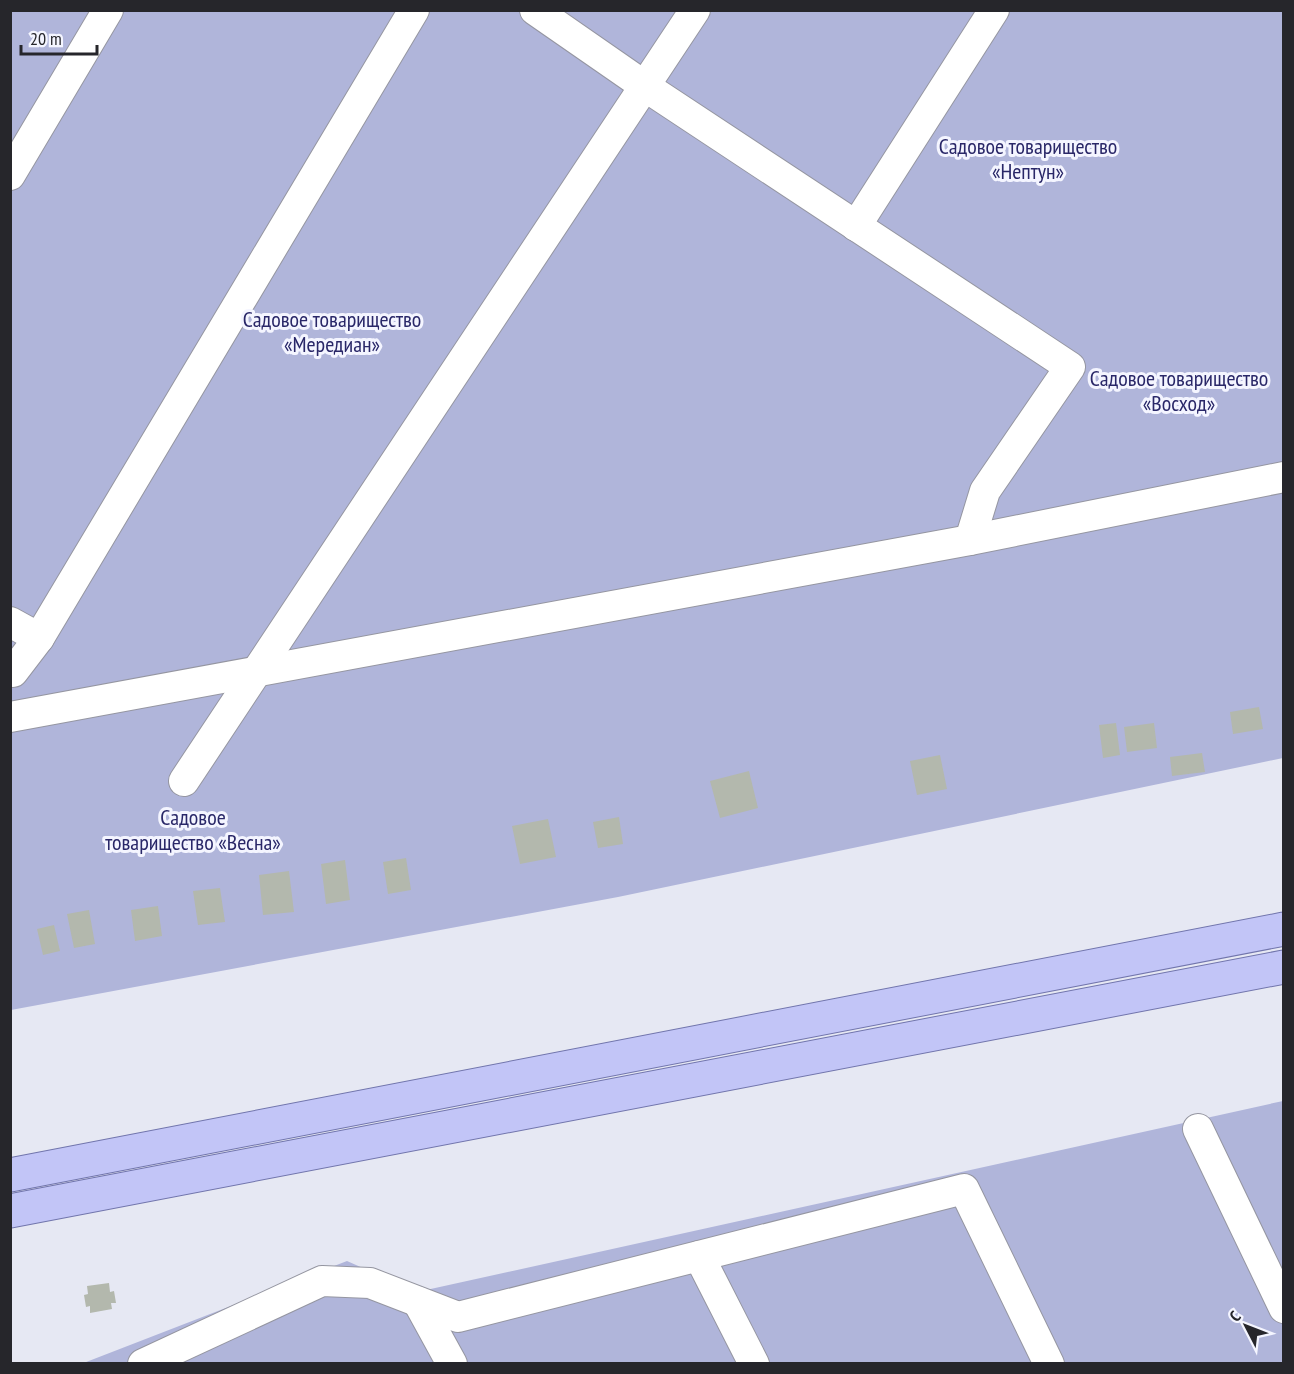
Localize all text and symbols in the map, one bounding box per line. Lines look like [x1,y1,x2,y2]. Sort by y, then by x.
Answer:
scale bar [21,18,98,56]
text: 20 m [30,27,62,50]
park label: Садовое товарищество «Нептун» [939,132,1117,185]
park label: Садовое товарищество «Мередиан» [243,305,421,358]
park label: Садовое товарищество «Восход» [1090,364,1268,417]
park label: Садовое товарищество «Весна» [105,803,281,856]
north arrow [1216,1296,1276,1356]
text: С [1225,1306,1245,1325]

